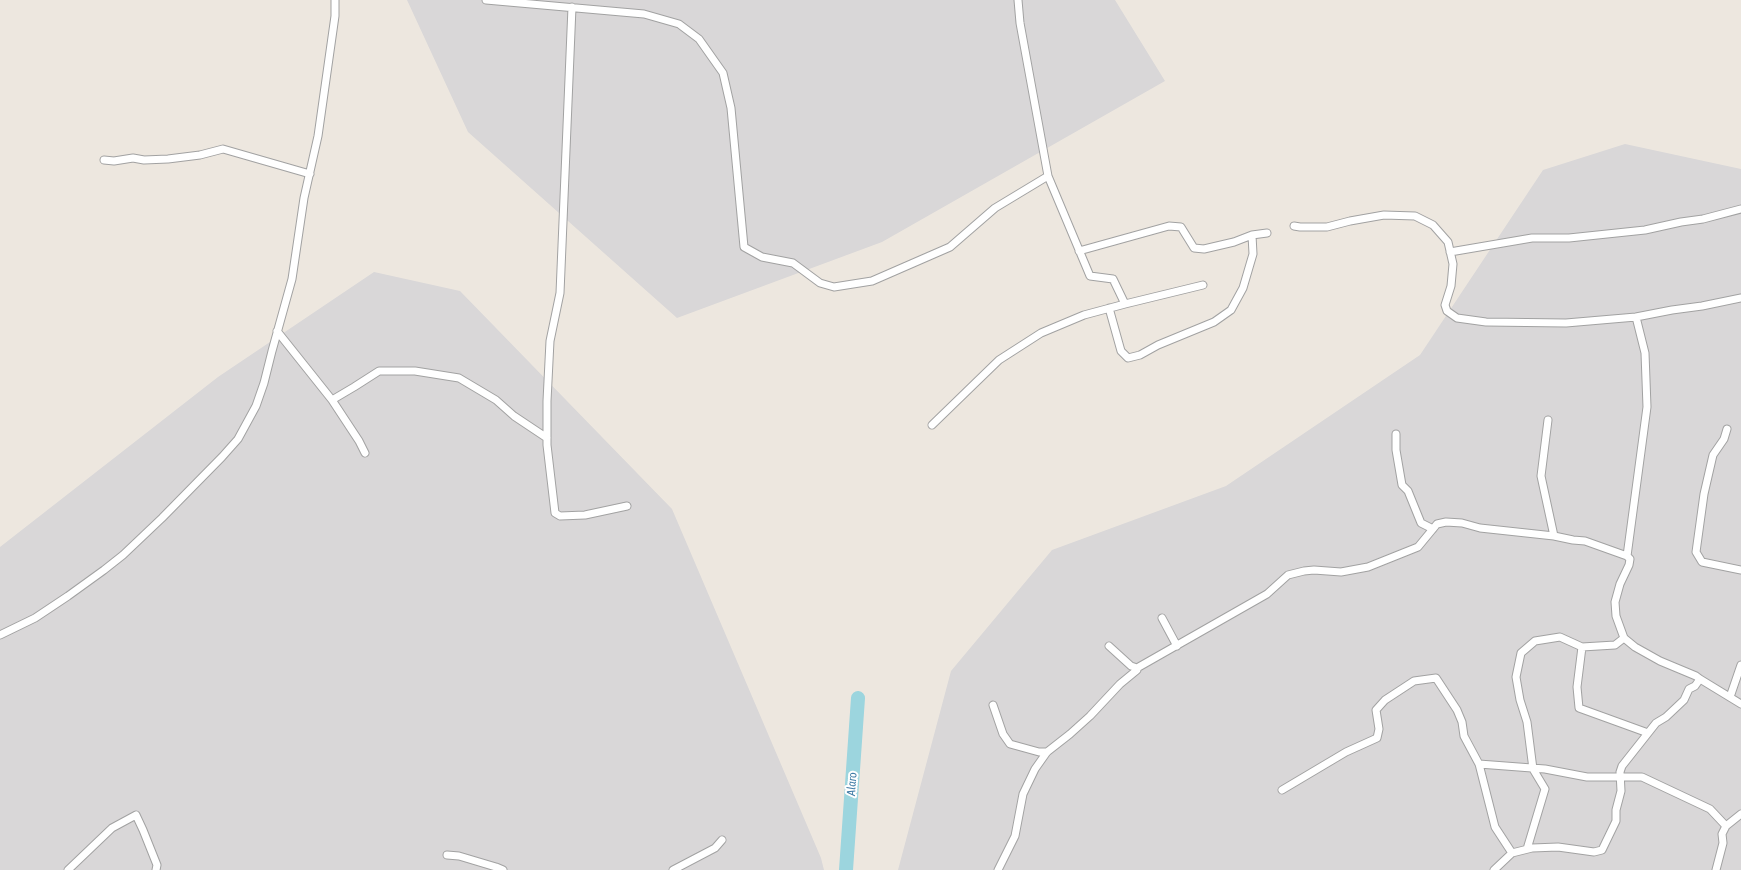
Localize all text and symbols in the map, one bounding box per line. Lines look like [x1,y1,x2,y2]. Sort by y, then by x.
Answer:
water label: Alaro [844,772,860,796]

